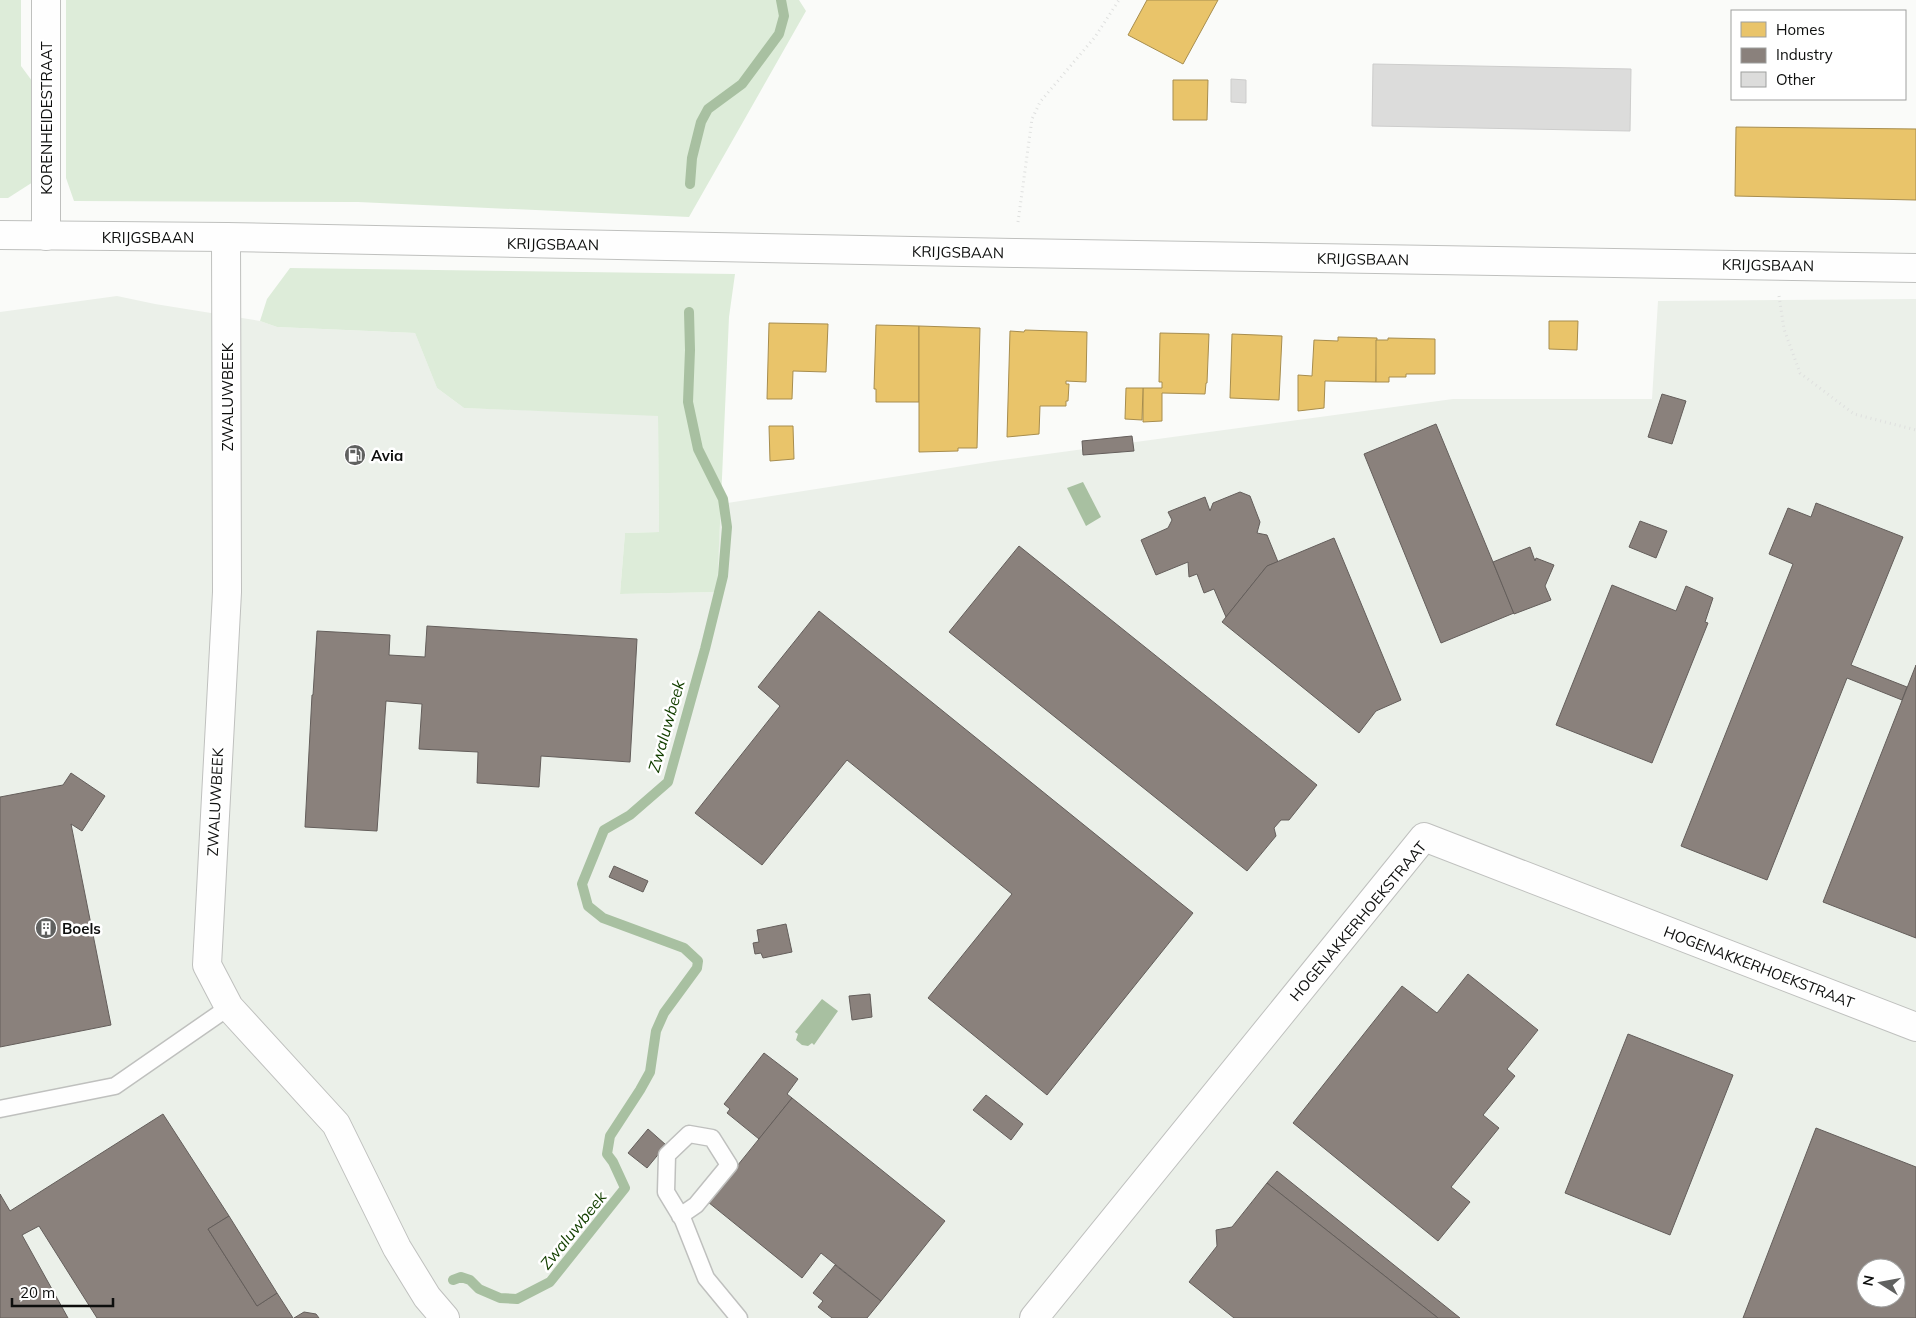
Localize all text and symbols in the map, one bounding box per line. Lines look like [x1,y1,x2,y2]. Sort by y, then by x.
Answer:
legend [1731,10,1906,100]
text: Homes [1776,20,1825,39]
street label: KORENHEIDESTRAAT [37,41,56,195]
text: Industry [1776,45,1833,64]
text: Other [1776,70,1816,89]
street label: KRIJGSBAAN [102,228,194,247]
street label: KRIJGSBAAN [507,234,599,254]
street label: KRIJGSBAAN [912,242,1004,262]
street label: KRIJGSBAAN [1317,249,1409,269]
street label: KRIJGSBAAN [1722,255,1814,275]
street label: ZWALUWBEEK [218,342,237,451]
fuel station icon: Avia [343,443,367,467]
place label: Avia [371,446,403,465]
water label: Zwaluwbeek [643,677,689,774]
street label: ZWALUWBEEK [203,747,227,857]
street label: HOGENAKKERHOEKSTRAAT [1286,837,1430,1005]
building icon: Boels [34,916,58,940]
place label: Boels [62,919,101,938]
street label: HOGENAKKERHOEKSTRAAT [1661,922,1857,1012]
water label: Zwaluwbeek [535,1186,611,1273]
north arrow [1856,1258,1906,1308]
text: N [1858,1274,1878,1287]
scale bar [12,1276,114,1308]
text: 20 m [20,1283,55,1302]

